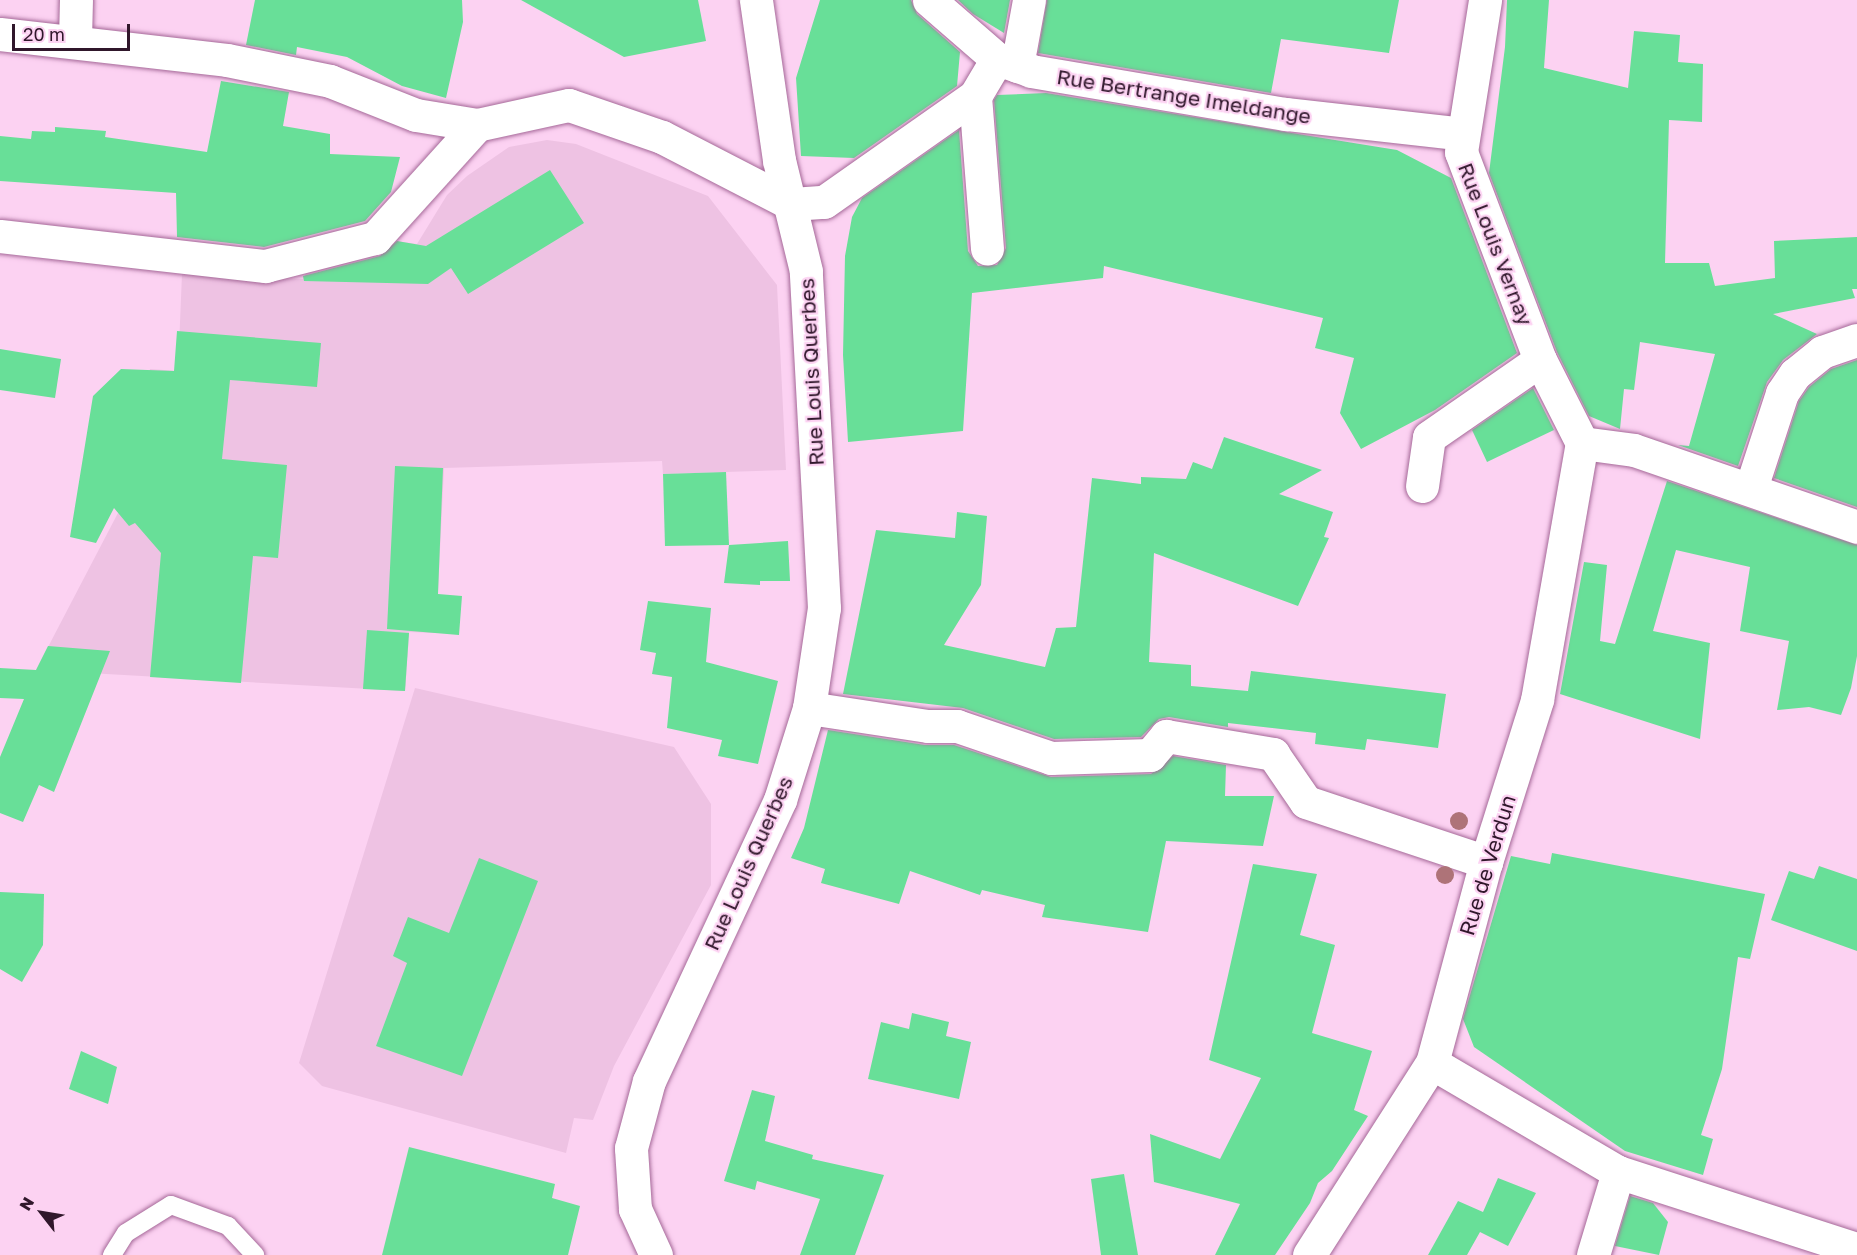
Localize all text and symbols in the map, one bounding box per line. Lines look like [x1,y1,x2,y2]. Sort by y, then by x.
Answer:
scale bar [15,12,134,50]
text: 20 m [23,23,65,45]
street label: Rue Bertrange Imeldange [1055,63,1313,129]
street label: Rue Louis Vernay [1453,159,1539,329]
street label: Rue Louis Querbes [794,278,828,466]
street label: Rue Louis Querbes [698,772,798,954]
street label: Rue de Verdun [1454,792,1520,938]
north arrow [12,1183,72,1243]
text: N [15,1193,38,1214]

